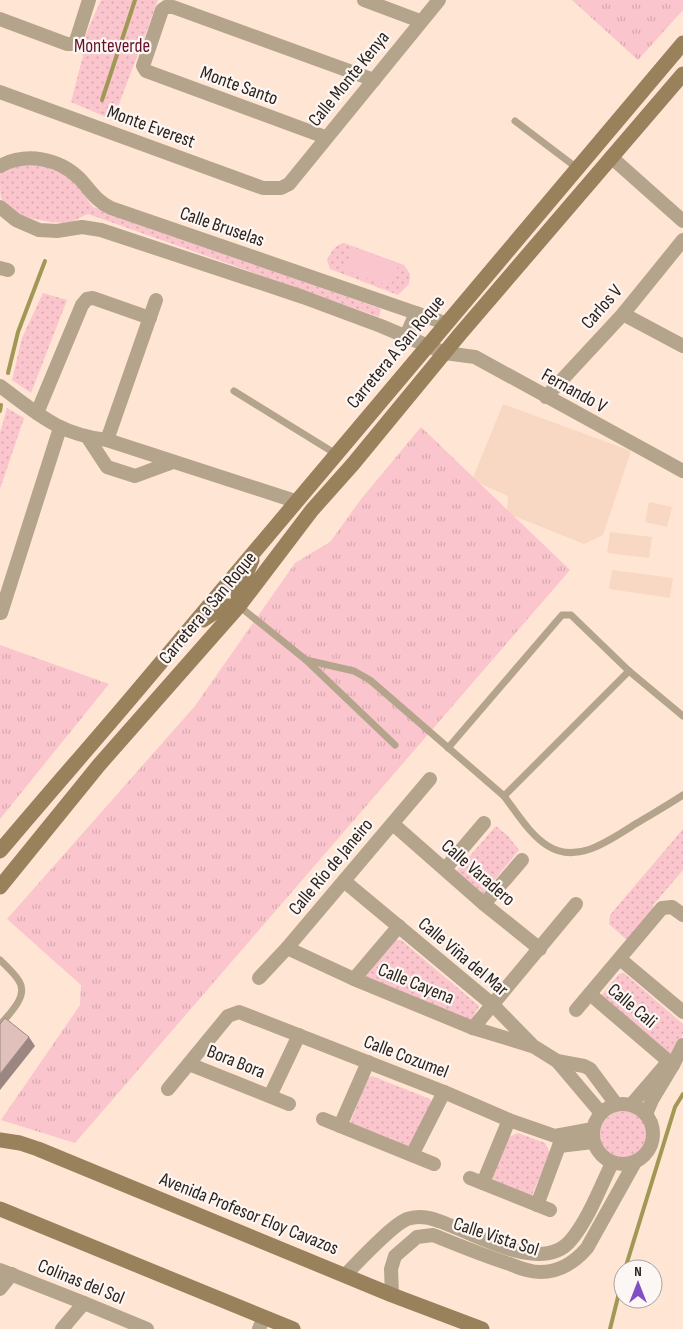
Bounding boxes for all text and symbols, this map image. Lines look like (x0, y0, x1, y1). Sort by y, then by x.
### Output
street label: Calle Monte Kenya (304, 27, 394, 131)
park label: Monteverde (74, 35, 150, 58)
street label: Monte Santo (197, 61, 281, 111)
street label: Monte Everest (104, 100, 198, 154)
street label: Calle Bruselas (177, 202, 267, 252)
street label: Carlos V (576, 280, 628, 334)
street label: Carretera A San Roque (342, 291, 450, 413)
street label: Fernando V (537, 364, 611, 418)
street label: Carretera a San Roque (154, 547, 262, 669)
street label: Calle Río de Janeiro (284, 814, 378, 920)
street label: Calle Varadero (436, 835, 520, 911)
street label: Calle Viña del Mar (413, 913, 513, 1002)
street label: Calle Cayena (374, 958, 458, 1010)
street label: Calle Cali (603, 979, 661, 1033)
street label: Calle Cozumel (360, 1030, 452, 1084)
street label: Bora Bora (204, 1040, 268, 1084)
street label: Avenida Profesor Eloy Cavazos (155, 1167, 342, 1260)
street label: Calle Vista Sol (450, 1212, 542, 1262)
street label: Colinas del Sol (34, 1254, 128, 1310)
north arrow (613, 1259, 663, 1309)
text: N (634, 1263, 642, 1280)

